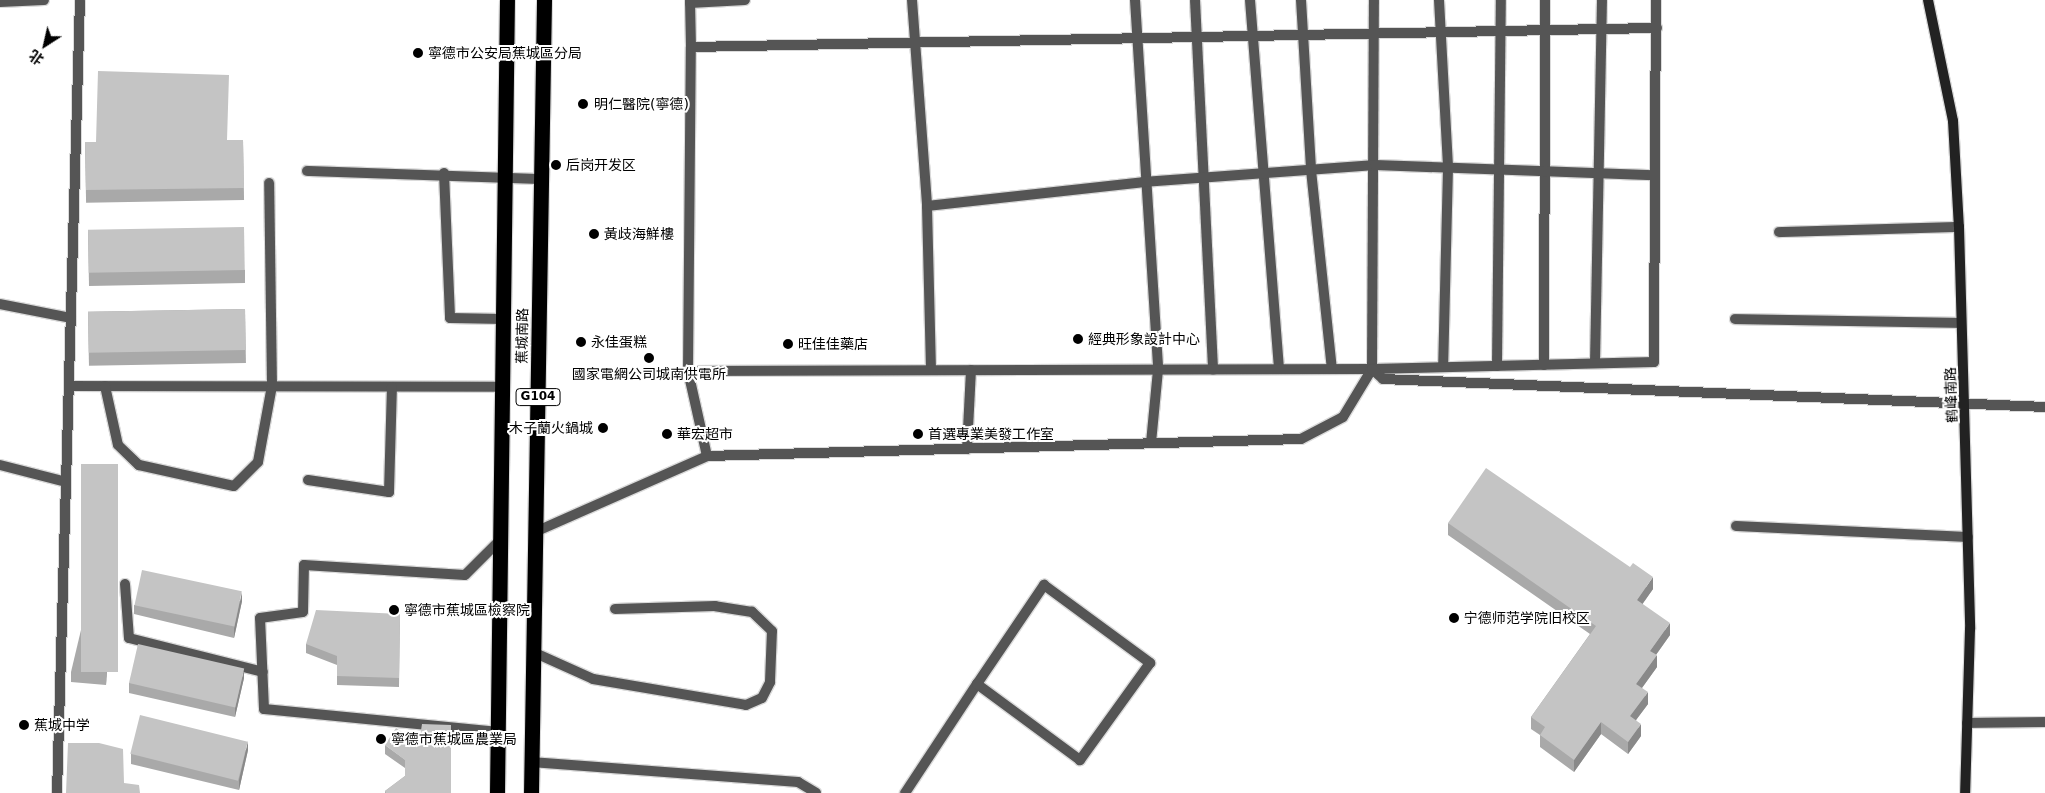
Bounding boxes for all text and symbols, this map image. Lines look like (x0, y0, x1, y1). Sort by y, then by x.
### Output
north arrow (20, 20, 70, 70)
place label: 寧德市公安局蕉城區分局 (428, 45, 582, 61)
text: 北 (26, 47, 47, 68)
marker: 寧德市公安局蕉城區分局 (412, 47, 424, 59)
place label: 明仁醫院(寧德) (594, 96, 689, 112)
marker: 明仁醫院(寧德) (576, 97, 590, 111)
place label: 后岗开发区 (566, 157, 636, 173)
marker: 后岗开发区 (550, 159, 562, 171)
place label: 黃歧海鮮樓 (604, 226, 674, 242)
marker: 黃歧海鮮樓 (588, 228, 600, 240)
street label: 蕉城南路 (513, 308, 531, 364)
place label: 經典形象設計中心 (1088, 331, 1200, 347)
marker: 經典形象設計中心 (1072, 333, 1084, 345)
place label: 永佳蛋糕 (591, 334, 647, 350)
marker: 永佳蛋糕 (575, 336, 587, 348)
place label: 旺佳佳藥店 (798, 336, 868, 352)
marker: 旺佳佳藥店 (782, 338, 794, 350)
marker: 國家電網公司城南供電所 (643, 352, 655, 364)
place label: 國家電網公司城南供電所 (572, 366, 726, 382)
street label: 鹤峰南路 (1942, 367, 1960, 423)
road number: G104 (516, 388, 560, 407)
place label: 木子蘭火鍋城 (509, 420, 593, 436)
marker: 木子蘭火鍋城 (597, 422, 609, 434)
place label: 華宏超市 (677, 426, 733, 442)
place label: 首選專業美發工作室 (928, 426, 1054, 442)
marker: 華宏超市 (661, 428, 673, 440)
marker: 首選專業美發工作室 (912, 428, 924, 440)
place label: 寧德市蕉城區檢察院 (404, 602, 530, 618)
marker: 寧德市蕉城區檢察院 (388, 604, 400, 616)
place label: 宁德师范学院旧校区 (1464, 610, 1590, 626)
marker: 宁德师范学院旧校区 (1448, 612, 1460, 624)
place label: 蕉城中学 (34, 717, 90, 733)
marker: 蕉城中学 (18, 719, 30, 731)
place label: 寧德市蕉城區農業局 (391, 731, 517, 747)
marker: 寧德市蕉城區農業局 (375, 733, 387, 745)

